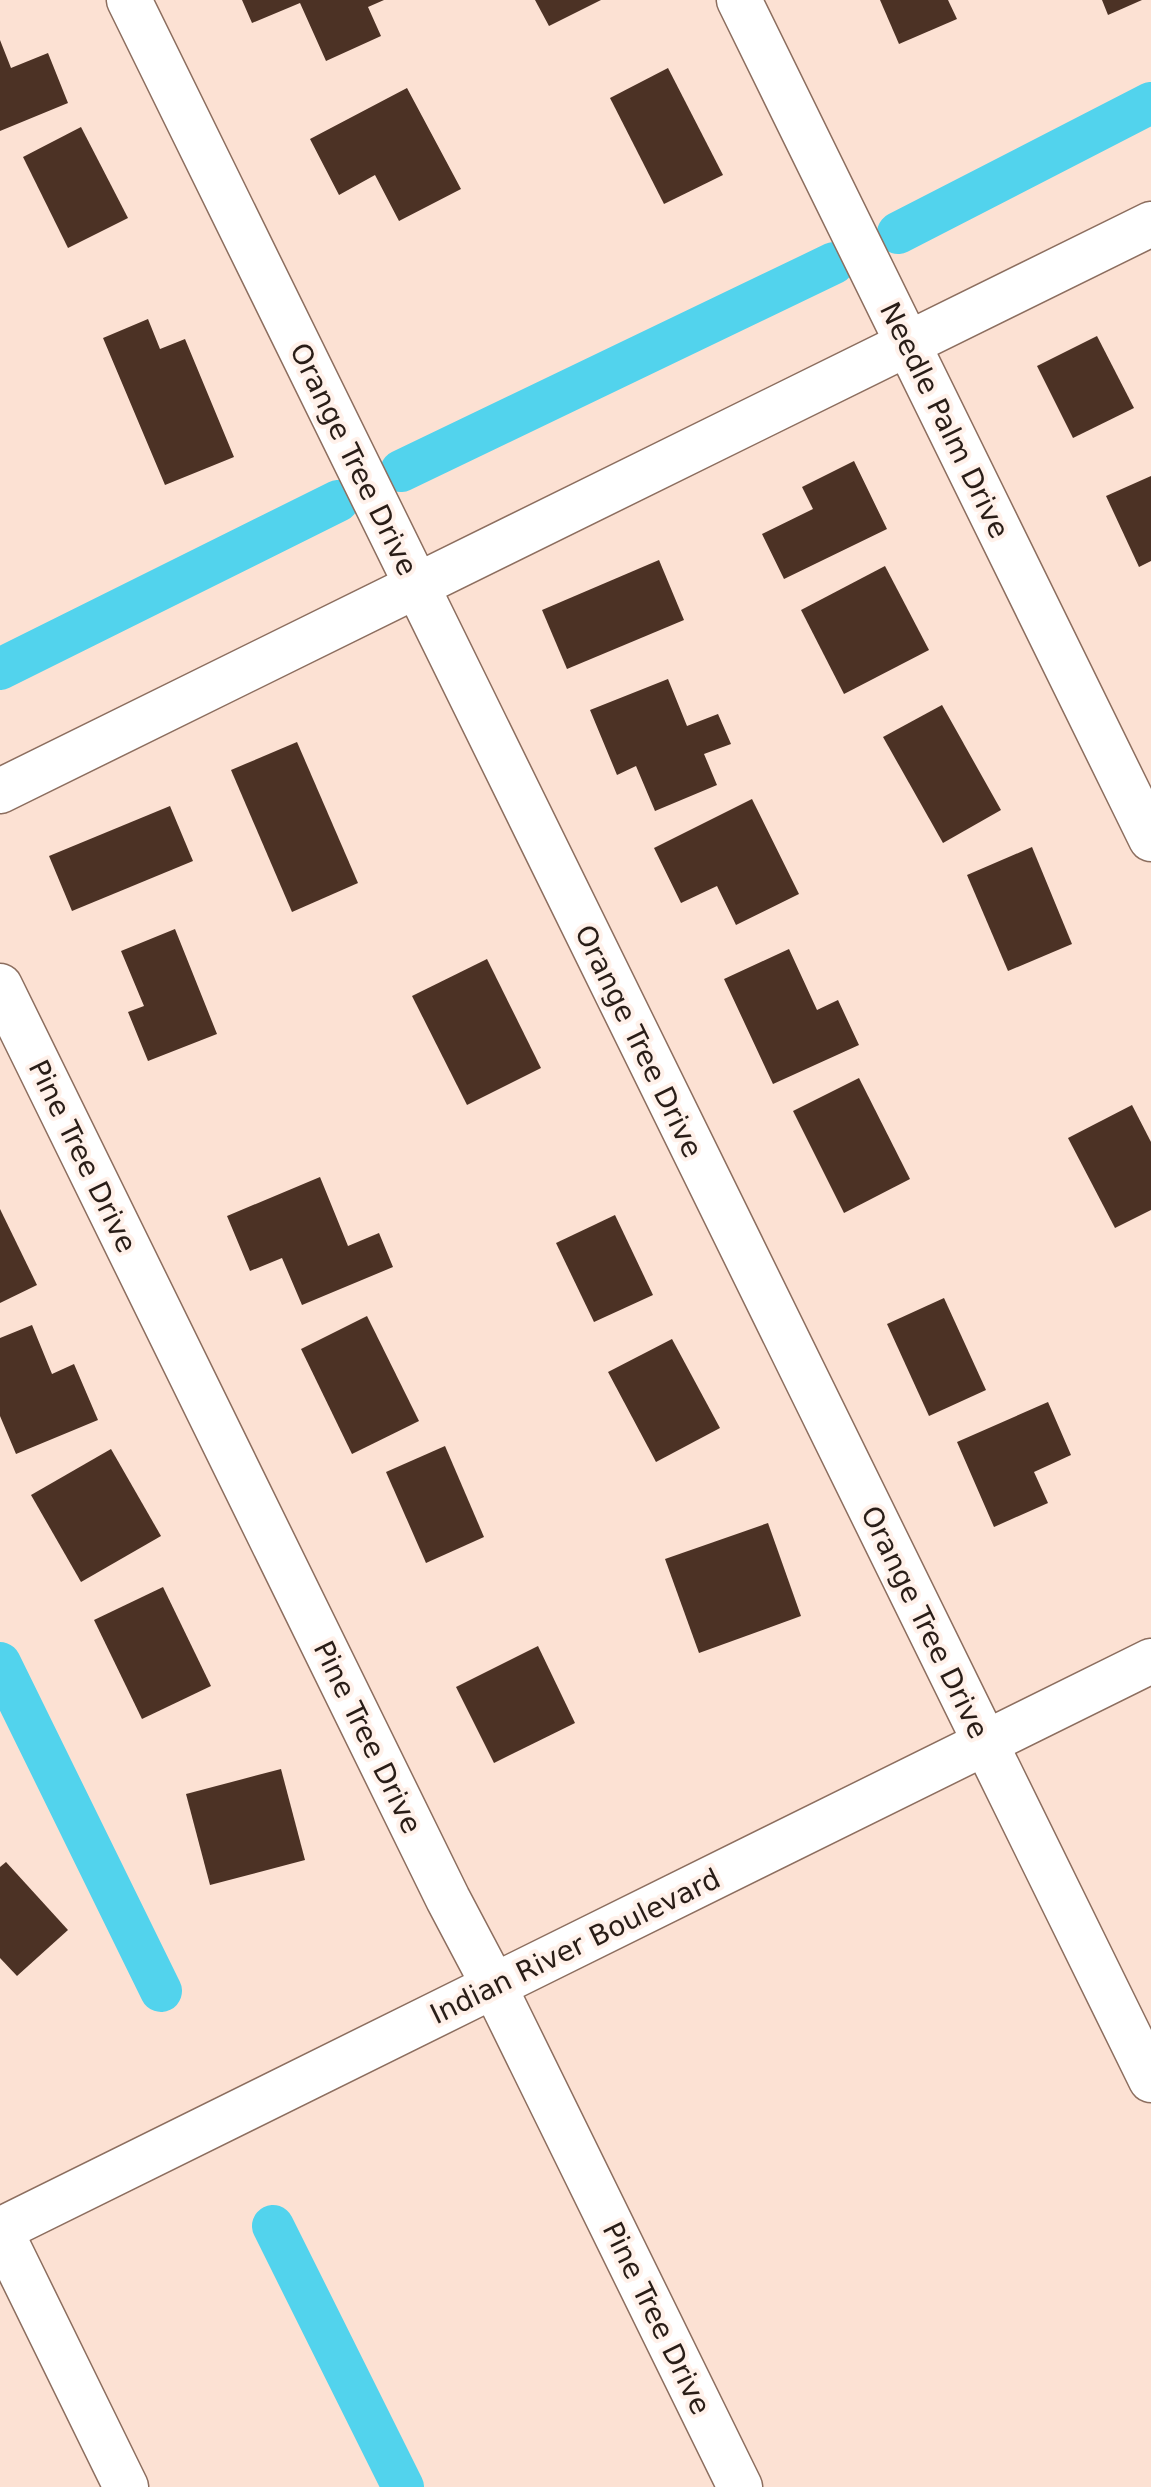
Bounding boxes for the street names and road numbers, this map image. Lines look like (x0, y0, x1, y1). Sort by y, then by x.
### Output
street label: Needle Palm Drive (873, 297, 1016, 544)
street label: Orange Tree Drive (283, 338, 424, 581)
street label: Orange Tree Drive (568, 920, 709, 1163)
street label: Pine Tree Drive (22, 1055, 143, 1258)
street label: Orange Tree Drive (854, 1501, 995, 1744)
street label: Pine Tree Drive (307, 1636, 428, 1839)
street label: Indian River Boulevard (425, 1862, 726, 2031)
street label: Pine Tree Drive (596, 2217, 717, 2420)

